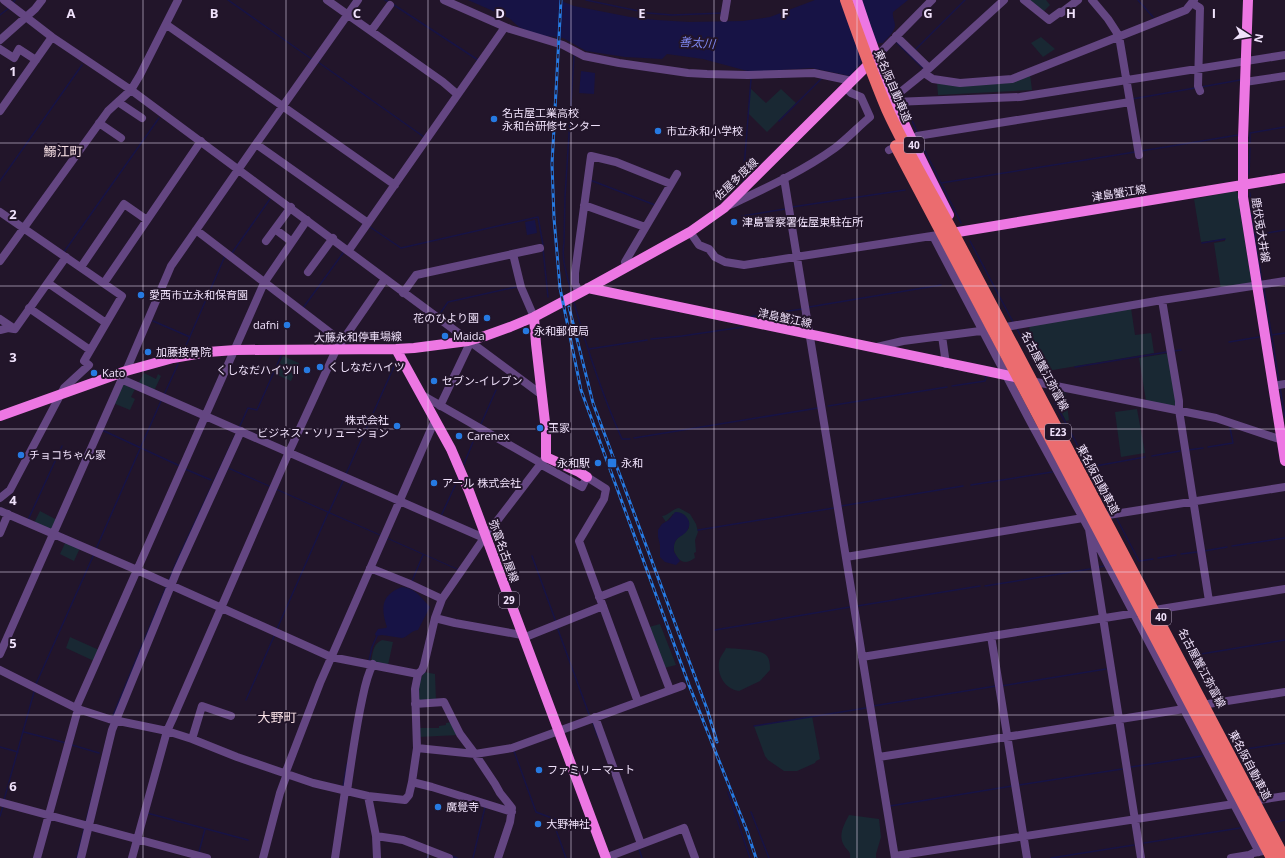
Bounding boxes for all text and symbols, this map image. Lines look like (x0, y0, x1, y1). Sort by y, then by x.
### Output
text: A (67, 4, 76, 22)
text: B (210, 4, 219, 22)
text: C (353, 4, 361, 22)
text: D (495, 4, 505, 22)
text: E (638, 4, 646, 22)
text: F (781, 4, 789, 22)
text: G (923, 4, 933, 22)
text: H (1066, 4, 1076, 22)
text: I (1212, 4, 1216, 22)
north arrow (1229, 16, 1269, 56)
text: N (1251, 32, 1268, 44)
water label: 善太川 (678, 33, 718, 52)
street label: 東名阪自動車道 (872, 47, 915, 124)
text: 1 (9, 62, 17, 80)
place label: 名古屋工業高校 永和台研修センター (502, 105, 601, 133)
marker: 名古屋工業高校 永和台研修センター (489, 114, 499, 124)
place label: 市立永和小学校 (666, 123, 743, 138)
marker: 市立永和小学校 (653, 126, 663, 136)
road number: 40 (904, 137, 924, 153)
district label: 鰯江町 (43, 142, 83, 160)
street label: 佐屋多度線 (711, 154, 761, 203)
street label: 津島蟹江線 (1091, 181, 1147, 204)
street label: 鹿伏兎大井線 (1249, 196, 1274, 264)
text: 2 (9, 205, 17, 223)
place label: 津島警察署佐屋東駐在所 (742, 214, 864, 229)
marker: 津島警察署佐屋東駐在所 (729, 217, 739, 227)
place label: 愛西市立永和保育園 (149, 287, 248, 302)
marker: 愛西市立永和保育園 (136, 290, 146, 300)
street label: 津島蟹江線 (757, 304, 814, 331)
place label: 花のひより園 (413, 310, 479, 325)
marker: 花のひより園 (482, 313, 492, 323)
place label: dafni (253, 317, 279, 332)
marker: dafni (282, 320, 292, 330)
place label: 永和郵便局 (534, 323, 589, 338)
marker: 永和郵便局 (521, 326, 531, 336)
street label: 大藤永和停車場線 (314, 328, 402, 345)
place label: Maida (453, 328, 485, 343)
street label: 名古屋蟹江弥富線 (1018, 328, 1073, 413)
marker: Maida (440, 331, 450, 341)
place label: 加藤接骨院 (156, 344, 211, 359)
marker: 加藤接骨院 (143, 347, 153, 357)
text: 3 (9, 348, 17, 366)
place label: くしなだハイツ (328, 359, 405, 374)
place label: くしなだハイツII (216, 362, 299, 377)
marker: くしなだハイツ (315, 362, 325, 372)
place label: Kato (102, 365, 126, 380)
marker: くしなだハイツII (302, 365, 312, 375)
marker: Kato (89, 368, 99, 378)
place label: セブン-イレブン (442, 373, 523, 388)
marker: セブン-イレブン (429, 376, 439, 386)
place label: 株式会社 ビジネス・ソリューション (257, 412, 389, 440)
place label: 玉家 (548, 420, 570, 435)
marker: 株式会社 ビジネス・ソリューション (392, 421, 402, 431)
marker: 玉家 (535, 423, 545, 433)
road number: E23 (1045, 424, 1071, 440)
place label: Carenex (467, 428, 510, 443)
marker: Carenex (454, 431, 464, 441)
street label: 東名阪自動車道 (1074, 441, 1123, 516)
place label: チョコちゃん家 (29, 447, 106, 462)
marker: チョコちゃん家 (16, 450, 26, 460)
place label: 永和駅 (557, 455, 590, 470)
place label: 永和 (621, 455, 643, 470)
marker: 永和 (606, 457, 618, 469)
marker: 永和駅 (593, 458, 603, 468)
place label: アール 株式会社 (442, 475, 521, 490)
marker: アール 株式会社 (429, 478, 439, 488)
text: 4 (9, 491, 17, 509)
street label: 弥富名古屋線 (486, 517, 523, 584)
road number: 29 (499, 592, 519, 608)
road number: 40 (1151, 609, 1171, 625)
street label: 名古屋蟹江弥富線 (1175, 625, 1230, 710)
text: 5 (9, 634, 17, 652)
district label: 大野町 (257, 708, 297, 726)
street label: 東名阪自動車道 (1226, 727, 1275, 802)
place label: ファミリーマート (547, 762, 635, 777)
marker: ファミリーマート (534, 765, 544, 775)
text: 6 (9, 777, 17, 795)
place label: 廣覺寺 (446, 799, 479, 814)
marker: 廣覺寺 (433, 802, 443, 812)
place label: 大野神社 (546, 816, 590, 831)
marker: 大野神社 (533, 819, 543, 829)

